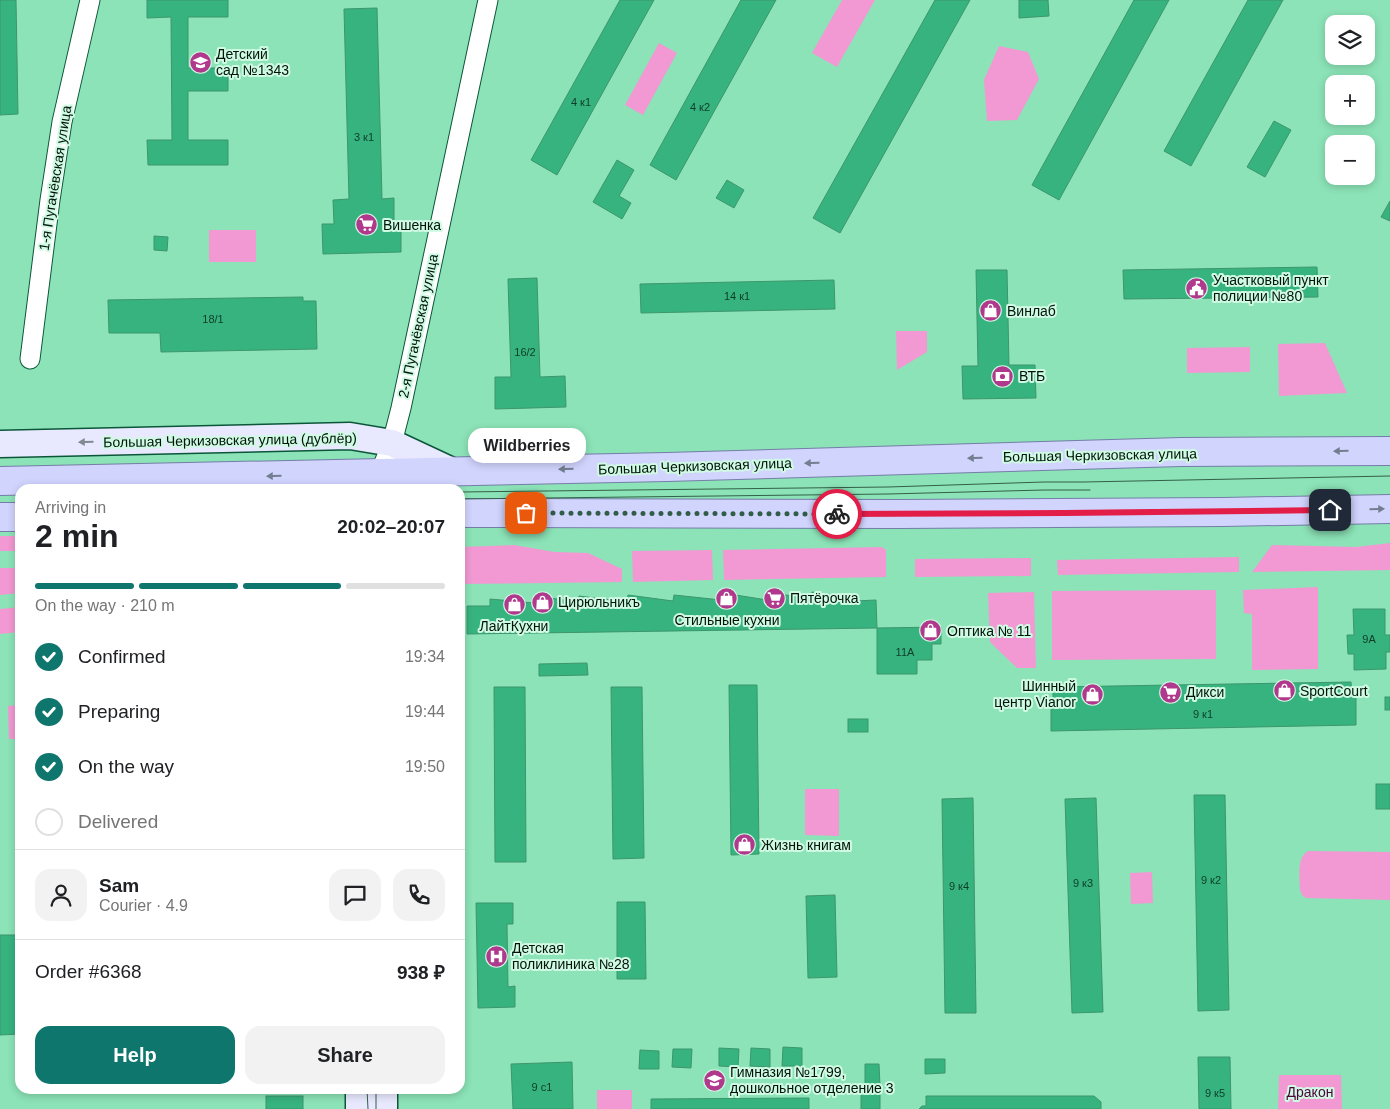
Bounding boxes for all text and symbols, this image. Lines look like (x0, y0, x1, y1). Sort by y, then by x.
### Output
map controls (1325, 15, 1375, 185)
button: layers (1325, 15, 1375, 65)
place label: Детский сад №1343 (216, 46, 289, 78)
school or university icon: Детский сад №1343 (188, 50, 212, 74)
button: + (1325, 75, 1375, 125)
house number: 4 к1 (571, 96, 591, 108)
house number: 4 к2 (690, 101, 710, 113)
street label: 1-я Пугачёвская улица (36, 104, 74, 252)
house number: 3 к1 (354, 131, 374, 143)
button: − (1325, 135, 1375, 185)
supermarket icon: Вишенка (355, 213, 379, 237)
place label: Вишенка (383, 217, 441, 233)
street label: 2-я Пугачёвская улица (395, 252, 441, 399)
place label: Участковый пункт полиции №80 (1213, 272, 1329, 304)
public building icon: Участковый пункт полиции №80 (1185, 276, 1209, 300)
house number: 14 к1 (724, 290, 750, 302)
shop icon: Винлаб (979, 299, 1003, 323)
place label: Винлаб (1007, 303, 1056, 319)
house number: 18/1 (202, 313, 224, 325)
house number: 16/2 (514, 346, 536, 358)
bank icon: ВТБ (991, 364, 1015, 388)
place label: ВТБ (1019, 368, 1045, 384)
callout: Wildberries (467, 428, 585, 463)
street label: Большая Черкизовская улица (дублёр) (103, 430, 357, 450)
text: Wildberries (484, 437, 571, 454)
one-way arrow (78, 438, 94, 446)
street label: Большая Черкизовская улица (1003, 445, 1197, 465)
one-way arrow (1333, 448, 1349, 456)
one-way arrow (967, 454, 983, 462)
street label: Большая Черкизовская улица (598, 455, 792, 477)
one-way arrow (804, 459, 820, 467)
one-way arrow (557, 466, 573, 474)
one-way arrow (266, 472, 282, 480)
courier (812, 489, 862, 539)
pin (1309, 489, 1351, 531)
pin (505, 492, 547, 534)
icon: home (1316, 496, 1344, 524)
text: Arriving in (35, 499, 106, 516)
icon: bag (512, 499, 540, 527)
icon: bike (823, 500, 851, 528)
one-way arrow (1369, 505, 1385, 513)
text: 20:02–20:07 (337, 516, 445, 537)
text: 2 min (35, 518, 119, 554)
shop icon: Стильные кухни (715, 586, 739, 610)
supermarket icon: Пятёрочка (762, 586, 786, 610)
shop icon: Цирюльникъ (530, 590, 554, 614)
place label: Пятёрочка (790, 590, 859, 606)
shop icon: ЛайтКухни (502, 592, 526, 616)
place label: Цирюльникъ (558, 594, 640, 610)
text: On the way · 210 m (35, 597, 175, 614)
place label: Стильные кухни (674, 612, 780, 628)
place label: ЛайтКухни (480, 618, 548, 634)
shop icon: Оптика № 11 (919, 619, 943, 643)
place label: Оптика № 11 (947, 623, 1031, 639)
house number: 9А (1362, 633, 1376, 645)
icon: check (35, 643, 63, 671)
text: Confirmed (78, 646, 166, 667)
house number: 11А (896, 646, 915, 658)
text: 19:34 (405, 648, 445, 665)
place label: Шинный центр Vianor (994, 678, 1076, 710)
shop icon: SportCourt (1272, 679, 1296, 703)
supermarket icon: Дикси (1158, 680, 1182, 704)
shop icon: Шинный центр Vianor (1080, 682, 1104, 706)
place label: SportCourt (1300, 683, 1368, 699)
place label: Дикси (1186, 684, 1224, 700)
icon: check (35, 698, 63, 726)
text: Preparing (78, 701, 160, 722)
text: 19:44 (405, 703, 445, 720)
house number: 9 к1 (1193, 708, 1213, 720)
icon: check (35, 753, 63, 781)
text: On the way (78, 756, 174, 777)
text: 19:50 (405, 758, 445, 775)
text: Delivered (78, 811, 158, 832)
shop icon: Жизнь книгам (733, 833, 757, 857)
place label: Жизнь книгам (761, 837, 851, 853)
button: person (35, 869, 87, 921)
button: chat (329, 869, 381, 921)
button: phone (393, 869, 445, 921)
house number: 9 к2 (1201, 874, 1221, 886)
text: Sam (99, 875, 139, 896)
house number: 9 к3 (1073, 877, 1093, 889)
house number: 9 к4 (949, 880, 969, 892)
text: Courier · 4.9 (99, 897, 188, 914)
place label: Детская поликлиника №28 (512, 940, 630, 972)
hospital icon: Детская поликлиника №28 (484, 944, 508, 968)
text: Order #6368 (35, 961, 142, 982)
text: 938 ₽ (397, 962, 445, 983)
button: Help (35, 1026, 235, 1084)
button: Share (245, 1026, 445, 1084)
place label: Гимназия №1799, дошкольное отделение 3 (730, 1064, 894, 1096)
school or university icon: Гимназия №1799, дошкольное отделение 3 (702, 1068, 726, 1092)
house number: 9 с1 (532, 1081, 552, 1093)
park label: Дракон (1287, 1084, 1333, 1100)
house number: 9 к5 (1205, 1087, 1225, 1099)

